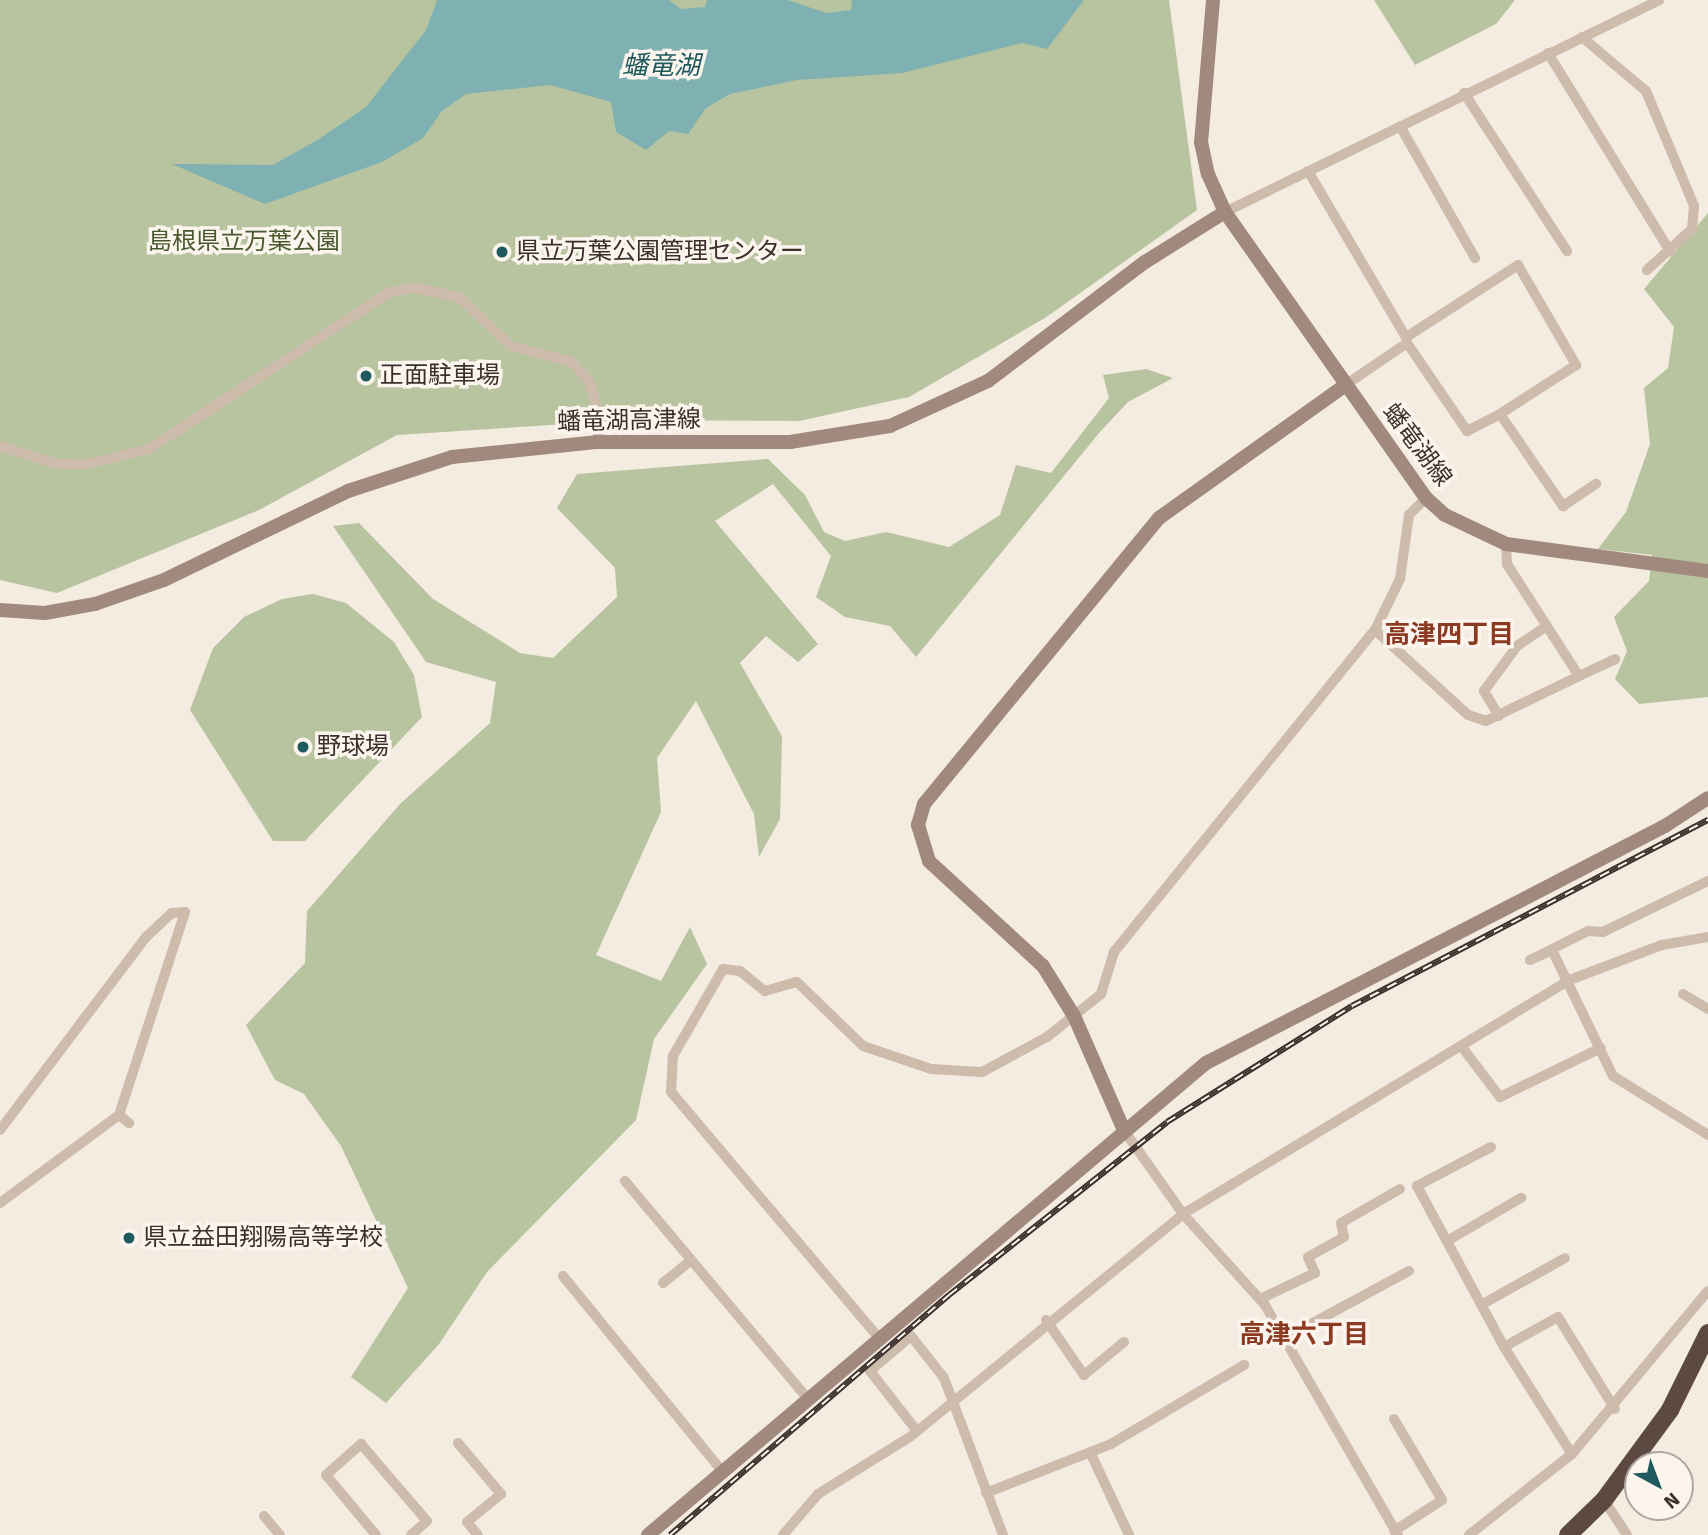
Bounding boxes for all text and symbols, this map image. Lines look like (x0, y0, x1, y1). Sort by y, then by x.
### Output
water label: 蟠竜湖 (622, 51, 700, 83)
park label: 島根県立万葉公園 (148, 228, 340, 256)
place label: 県立万葉公園管理センター (516, 238, 804, 266)
marker: 県立万葉公園管理センター (494, 244, 510, 260)
place label: 正面駐車場 (380, 362, 500, 390)
marker: 正面駐車場 (358, 368, 374, 384)
street label: 蟠竜湖線 (1377, 398, 1457, 492)
street label: 蟠竜湖高津線 (557, 405, 701, 437)
district label: 高津四丁目 (1384, 620, 1514, 652)
place label: 野球場 (317, 733, 389, 761)
marker: 野球場 (295, 739, 311, 755)
place label: 県立益田翔陽高等学校 (143, 1224, 383, 1252)
marker: 県立益田翔陽高等学校 (121, 1230, 137, 1246)
district label: 高津六丁目 (1239, 1320, 1369, 1352)
north arrow (1624, 1451, 1694, 1521)
text: N (1659, 1487, 1684, 1514)

